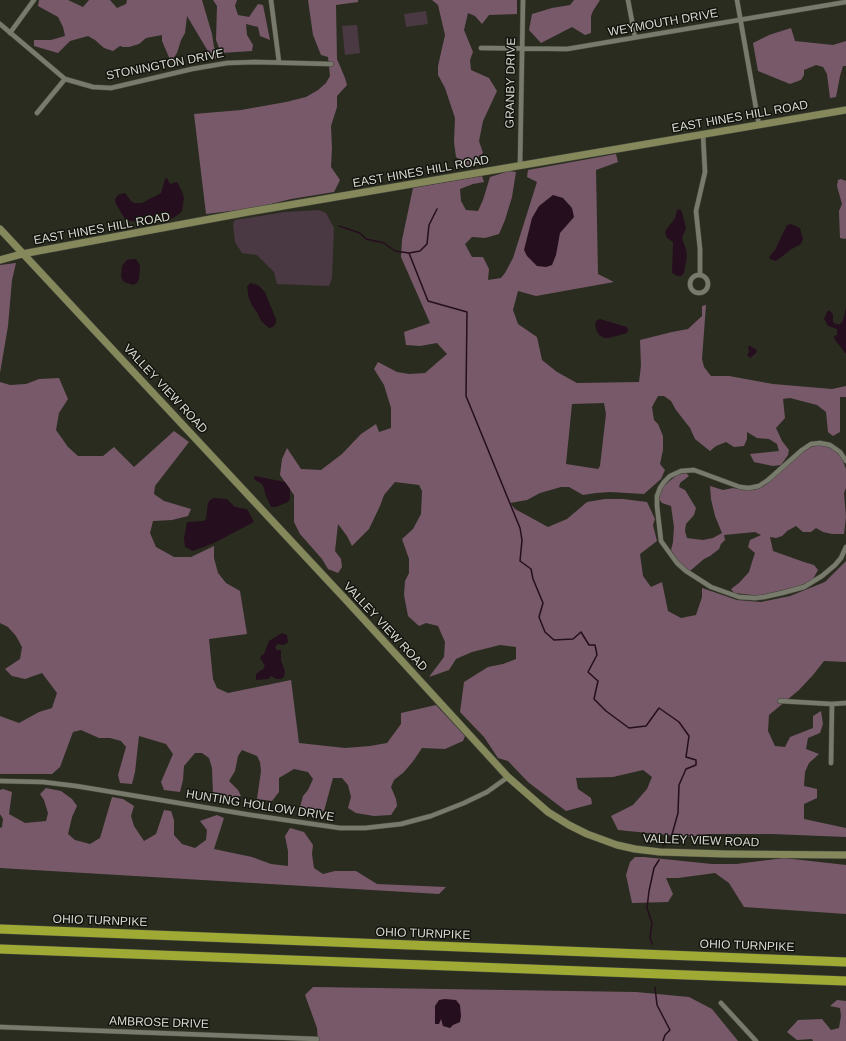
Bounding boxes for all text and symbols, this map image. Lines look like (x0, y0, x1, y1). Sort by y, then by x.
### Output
street label: WEYMOUTH DRIVE (607, 6, 719, 40)
street label: GRANBY DRIVE (503, 38, 519, 128)
street label: STONINGTON DRIVE (105, 47, 225, 83)
street label: EAST HINES HILL ROAD (671, 98, 809, 136)
street label: EAST HINES HILL ROAD (352, 153, 490, 191)
street label: EAST HINES HILL ROAD (33, 210, 171, 248)
street label: VALLEY VIEW ROAD (120, 341, 210, 437)
street label: VALLEY VIEW ROAD (340, 579, 430, 675)
street label: HUNTING HOLLOW DRIVE (185, 787, 335, 825)
street label: VALLEY VIEW ROAD (643, 832, 759, 850)
street label: OHIO TURNPIKE (52, 912, 148, 930)
street label: OHIO TURNPIKE (375, 925, 471, 943)
street label: OHIO TURNPIKE (699, 937, 795, 955)
street label: AMBROSE DRIVE (109, 1014, 209, 1032)

